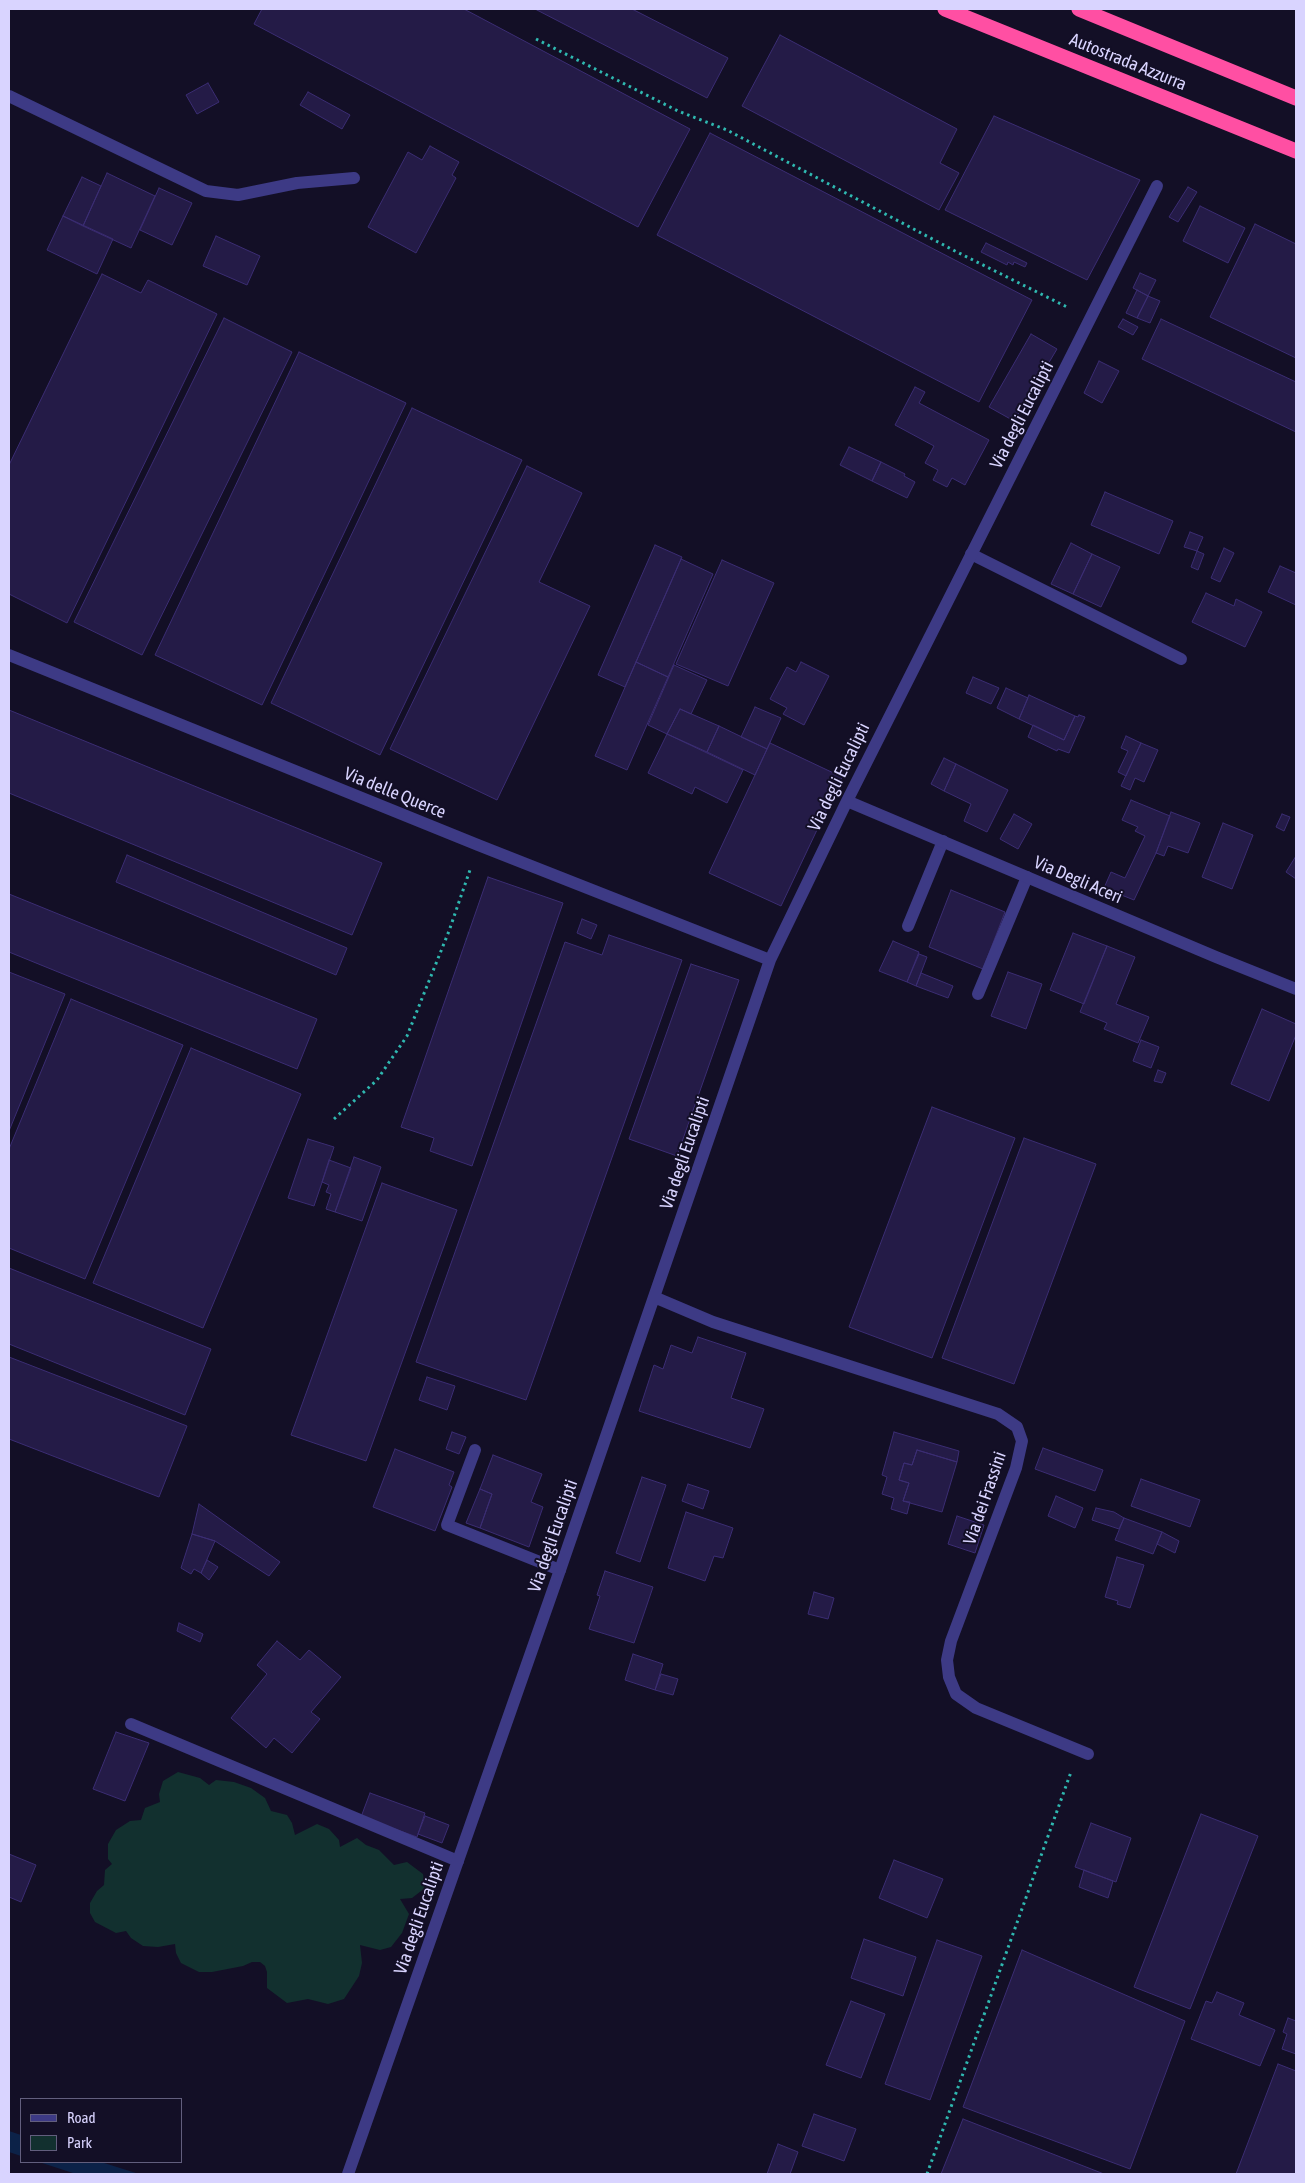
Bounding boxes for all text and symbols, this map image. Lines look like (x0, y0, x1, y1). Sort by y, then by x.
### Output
street label: Autostrada Azzurra (1066, 29, 1190, 95)
street label: Via degli Eucalipti (986, 358, 1058, 472)
street label: Via degli Eucalipti (803, 719, 875, 835)
street label: Via delle Querce (341, 763, 449, 823)
street label: Via Degli Aceri (1030, 852, 1126, 908)
street label: Via degli Eucalipti (656, 1094, 714, 1212)
street label: Via dei Frassini (959, 1449, 1011, 1547)
street label: Via degli Eucalipti (524, 1477, 582, 1595)
street label: Via degli Eucalipti (390, 1859, 448, 1977)
legend (20, 2098, 182, 2163)
text: Road (67, 2109, 96, 2126)
text: Park (67, 2134, 92, 2151)

